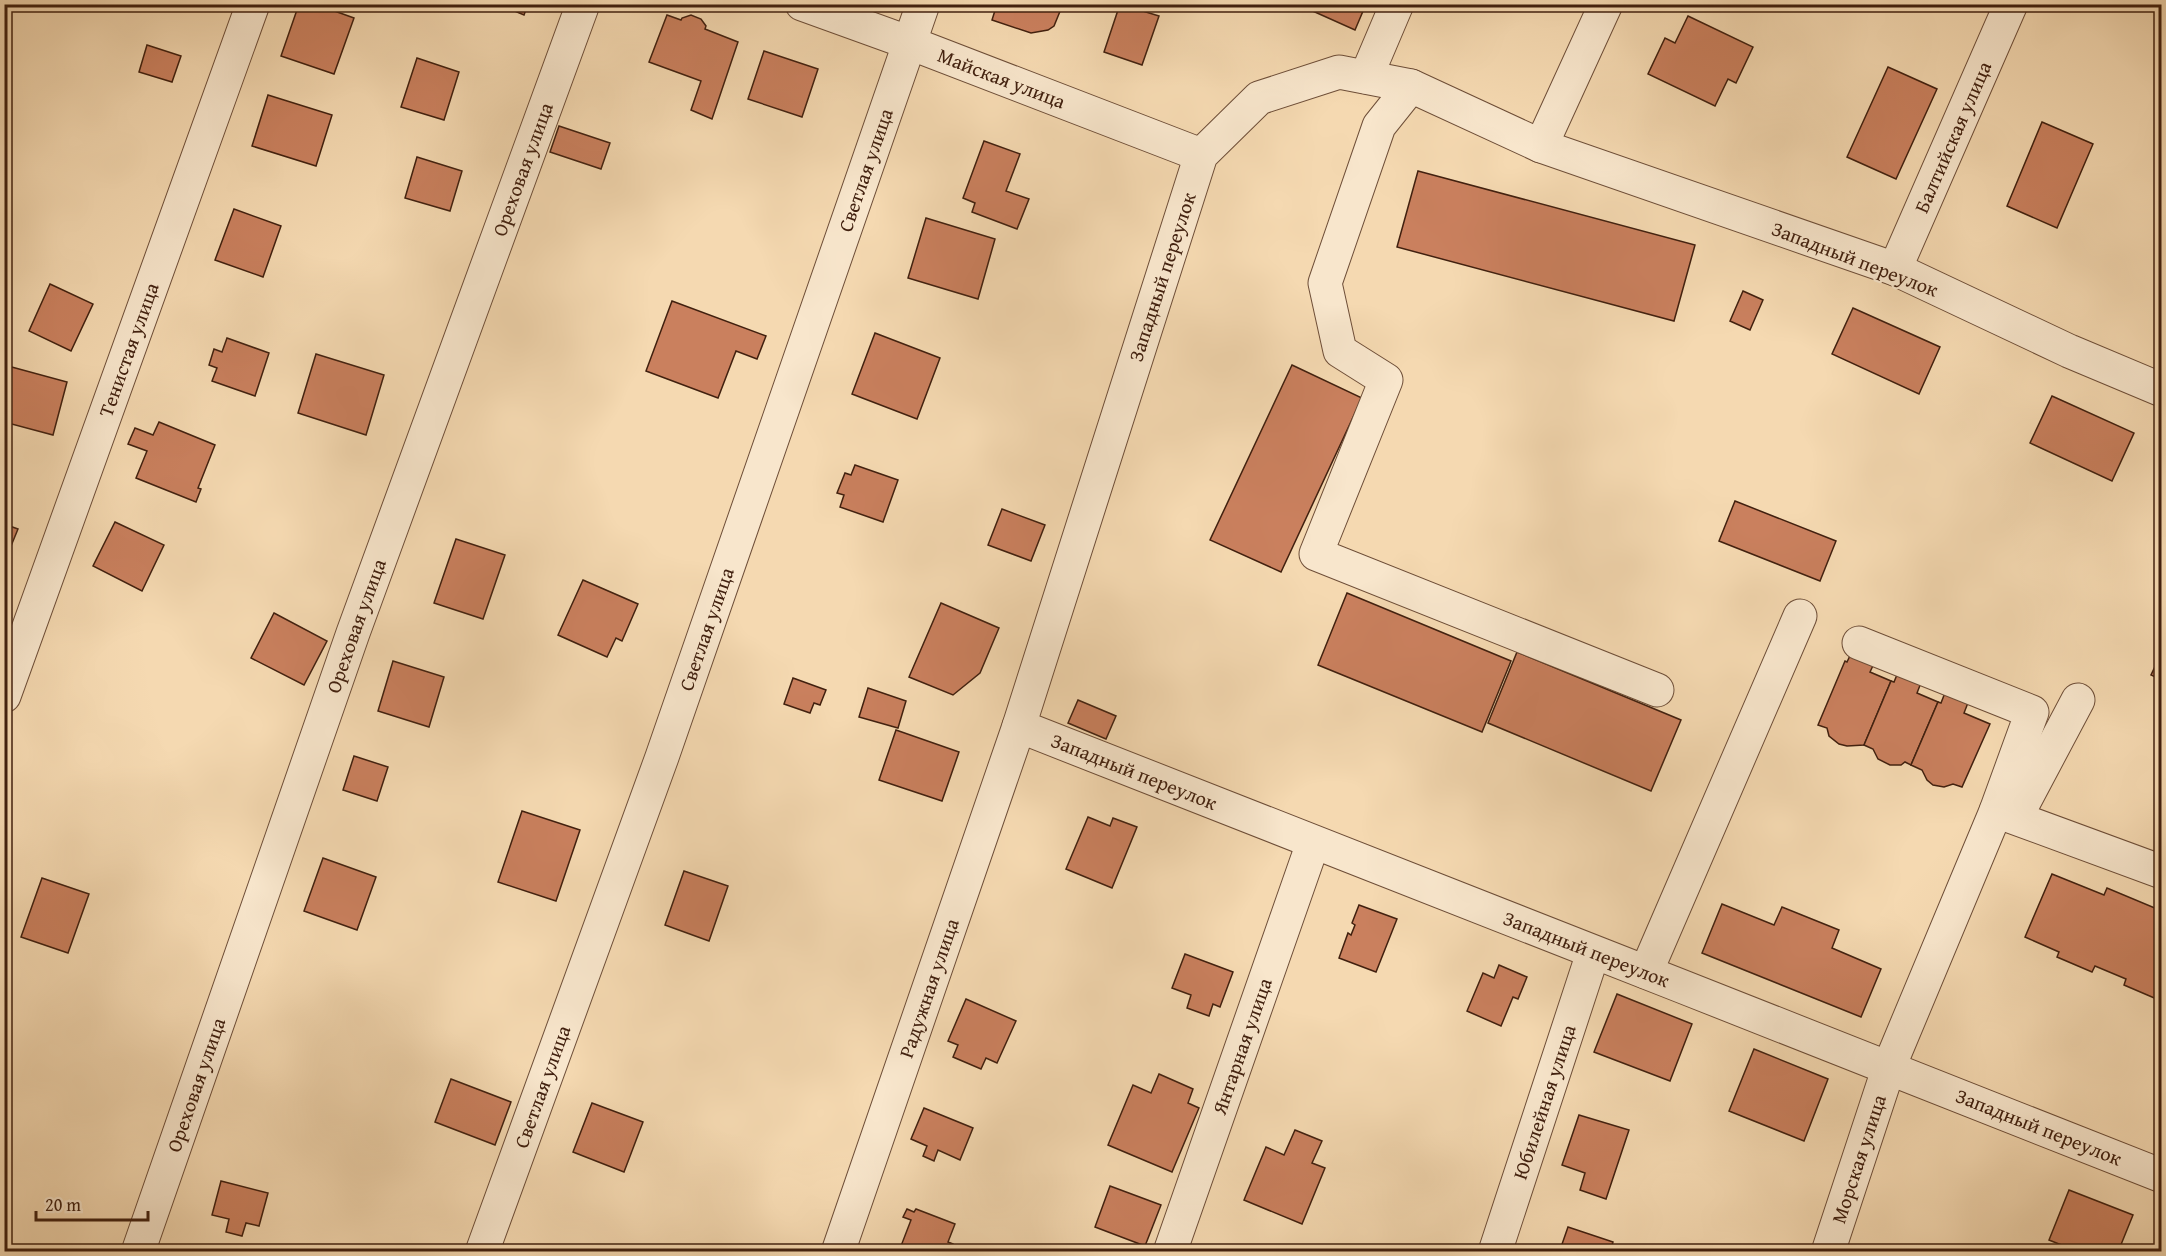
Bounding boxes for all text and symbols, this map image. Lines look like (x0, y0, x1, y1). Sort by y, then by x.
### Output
street label: Майская улица (934, 40, 1070, 116)
street label: Балтийская улица (1906, 56, 1998, 217)
street label: Ореховая улица (484, 98, 560, 240)
street label: Светлая улица (830, 104, 900, 235)
street label: Западный переулок (1121, 188, 1203, 365)
street label: Западный переулок (1768, 213, 1943, 304)
street label: Тенистая улица (91, 278, 166, 421)
street label: Ореховая улица (318, 554, 393, 697)
street label: Светлая улица (671, 563, 741, 695)
street label: Западный переулок (1047, 725, 1222, 817)
street label: Западный переулок (1499, 903, 1675, 994)
street label: Радужная улица (891, 914, 966, 1062)
street label: Янтарная улица (1204, 973, 1279, 1119)
street label: Ореховая улица (159, 1013, 233, 1156)
street label: Светлая улица (506, 1020, 577, 1152)
street label: Юбилейная улица (1505, 1020, 1583, 1183)
street label: Западный переулок (1952, 1081, 2127, 1173)
street label: Морская улица (1823, 1090, 1893, 1227)
scale bar (36, 1184, 148, 1222)
text: 20 m (45, 1191, 81, 1218)

